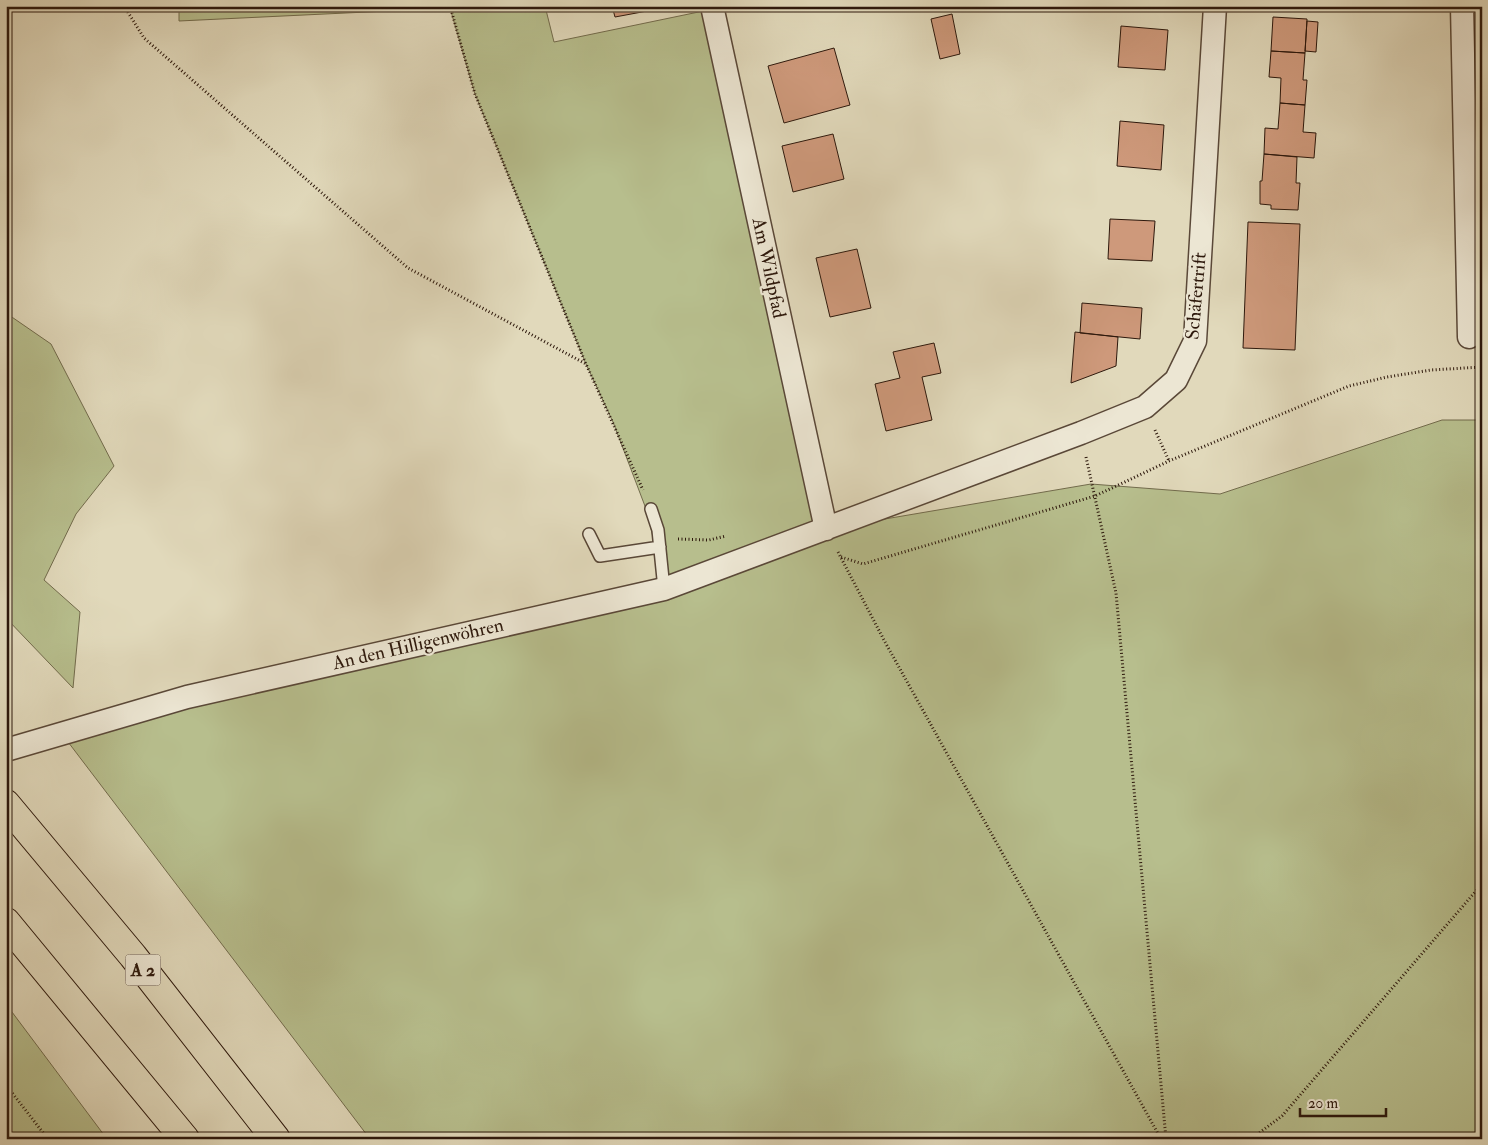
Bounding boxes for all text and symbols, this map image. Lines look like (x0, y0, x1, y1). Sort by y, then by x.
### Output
street label: Am Wildpfad (745, 215, 792, 321)
street label: Schäfertrift (1180, 251, 1212, 341)
street label: An den Hilligenwöhren (329, 613, 506, 676)
road number: A 2 (126, 954, 160, 986)
scale bar (1300, 1085, 1387, 1117)
text: 20 m (1308, 1094, 1338, 1113)

